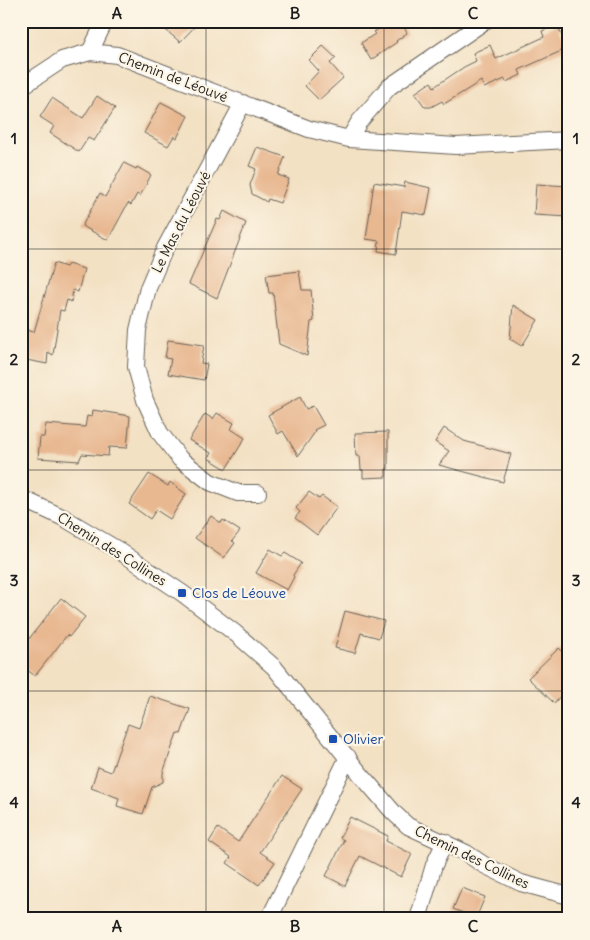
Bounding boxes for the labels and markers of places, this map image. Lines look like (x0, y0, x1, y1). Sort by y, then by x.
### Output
place label: Clos de Léouve (192, 584, 286, 602)
marker: Clos de Léouve (176, 587, 188, 599)
place label: Olivier (343, 730, 384, 748)
marker: Olivier (327, 733, 339, 745)

